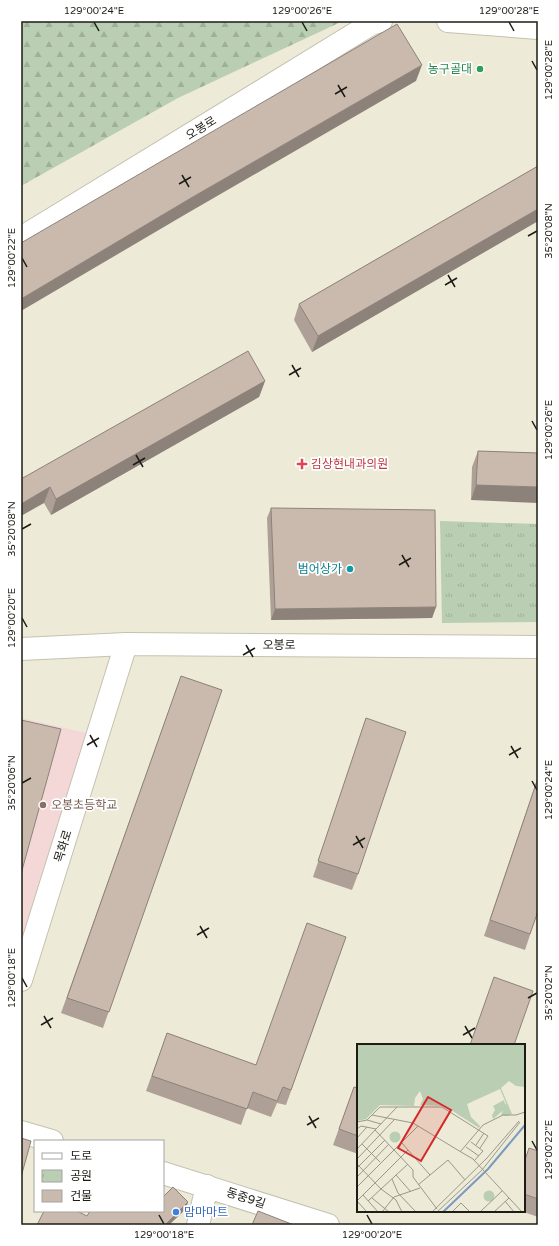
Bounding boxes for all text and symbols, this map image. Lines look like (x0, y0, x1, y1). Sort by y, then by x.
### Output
text: 129°00'24"E (64, 5, 124, 17)
text: 129°00'26"E (272, 5, 332, 17)
text: 129°00'28"E (479, 5, 539, 17)
text: 129°00'28"E (543, 40, 555, 100)
place label: 농구골대 (428, 62, 472, 76)
marker: 농구골대 (475, 64, 485, 74)
street label: 오봉로 (183, 113, 219, 143)
text: 35°20'08"N (543, 203, 555, 259)
text: 129°00'22"E (6, 228, 18, 288)
text: 129°00'26"E (543, 400, 555, 460)
place label: 김상현내과의원 (311, 457, 388, 471)
marker: 김상현내과의원 (296, 458, 308, 470)
text: 35°20'08"N (6, 501, 18, 557)
place label: 범어상가 (298, 562, 342, 576)
marker: 범어상가 (345, 564, 355, 574)
text: 129°00'20"E (6, 588, 18, 648)
street label: 오봉로 (262, 638, 296, 652)
text: 35°20'06"N (6, 755, 18, 811)
text: 129°00'24"E (543, 760, 555, 820)
place label: 오봉초등학교 (51, 798, 117, 812)
marker: 오봉초등학교 (38, 800, 48, 810)
street label: 목화로 (51, 828, 75, 864)
text: 129°00'18"E (6, 948, 18, 1008)
text: 35°20'02"N (543, 965, 555, 1021)
inset map (357, 1044, 525, 1212)
text: 129°00'22"E (543, 1120, 555, 1180)
legend (34, 1140, 164, 1212)
text: 도로 (70, 1149, 92, 1163)
text: 공원 (70, 1169, 92, 1183)
street label: 동중9길 (224, 1185, 268, 1211)
text: 건물 (70, 1189, 92, 1203)
place label: 맘마마트 (184, 1205, 228, 1219)
marker: 맘마마트 (171, 1207, 181, 1217)
text: 129°00'18"E (134, 1229, 194, 1241)
text: 129°00'20"E (342, 1229, 402, 1241)

